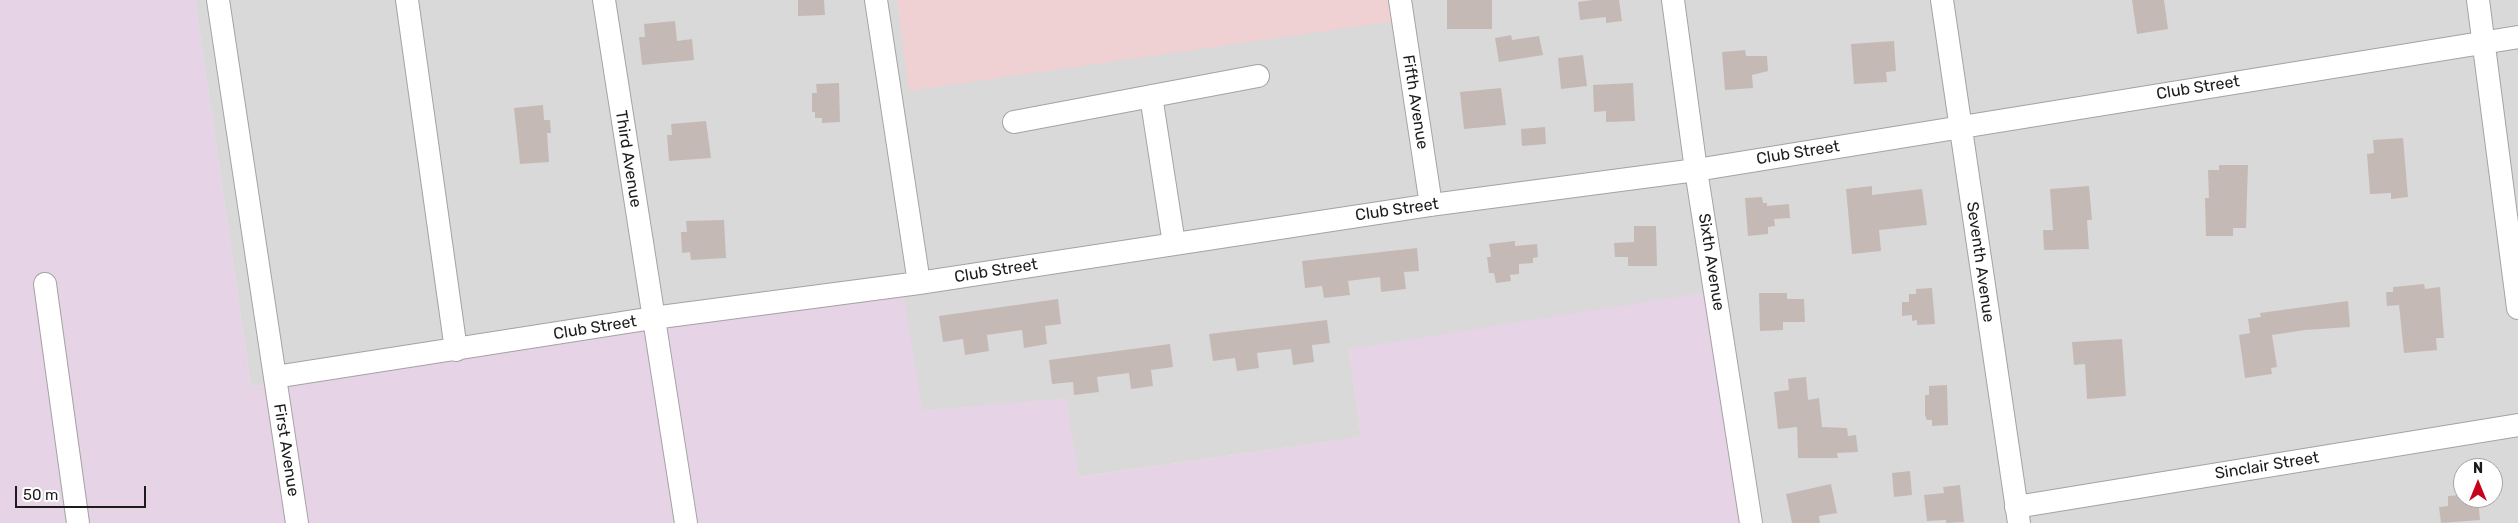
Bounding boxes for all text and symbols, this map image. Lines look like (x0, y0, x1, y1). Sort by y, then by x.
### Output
street label: Fifth Avenue (1398, 53, 1432, 151)
street label: Club Street (2155, 72, 2241, 104)
street label: Third Avenue (611, 109, 645, 209)
street label: Club Street (1755, 137, 1841, 169)
street label: Club Street (1354, 195, 1440, 225)
street label: Seventh Avenue (1962, 200, 1998, 324)
street label: Sixth Avenue (1694, 212, 1728, 312)
street label: Club Street (953, 255, 1039, 287)
street label: Club Street (552, 312, 638, 344)
street label: First Avenue (269, 402, 303, 498)
street label: Sinclair Street (2214, 448, 2320, 484)
north arrow (2453, 458, 2503, 508)
text: N (2473, 460, 2483, 477)
scale bar (18, 476, 149, 508)
text: 50 m (23, 486, 58, 504)

